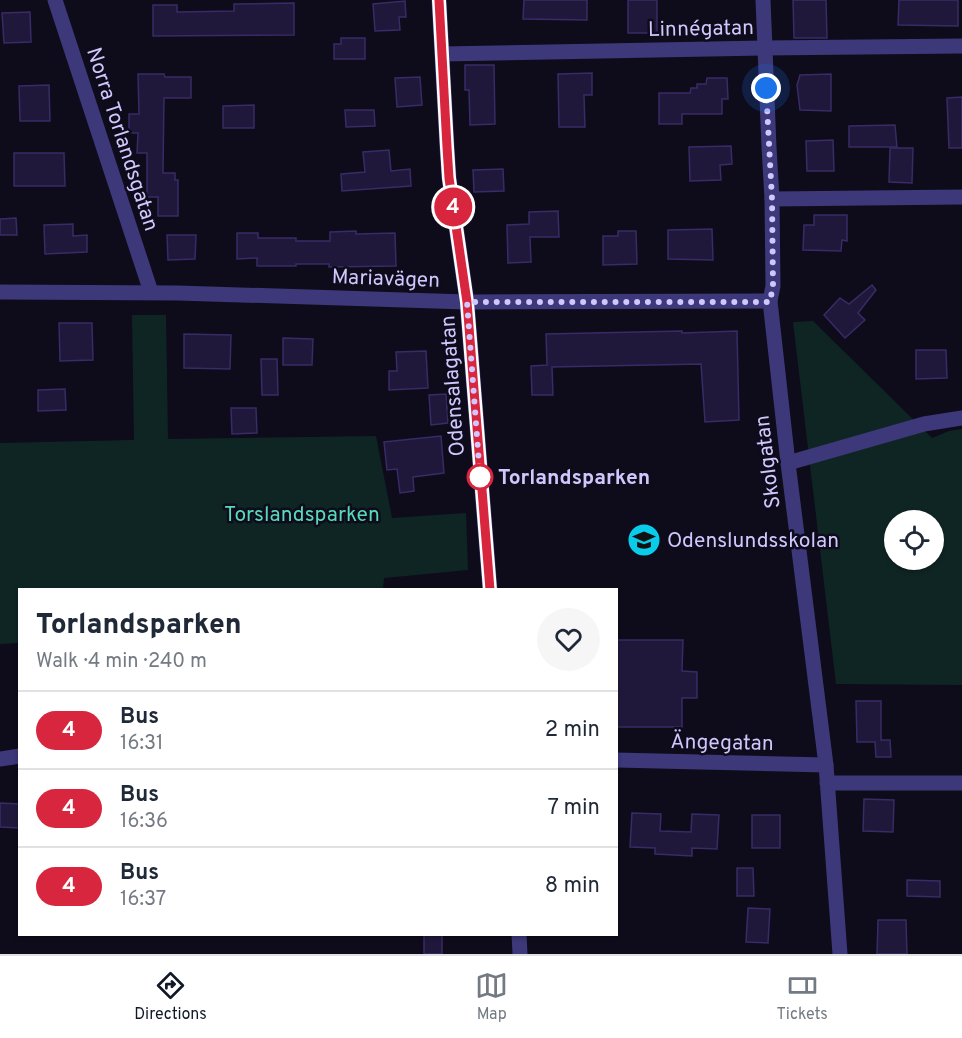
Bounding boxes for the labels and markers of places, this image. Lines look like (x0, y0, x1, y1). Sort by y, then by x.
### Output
marker: Torlandsparken (467, 464, 493, 490)
place label: Torlandsparken (498, 465, 650, 492)
school or university icon: Odenslundsskolan (626, 522, 662, 558)
place label: Odenslundsskolan (667, 528, 839, 555)

